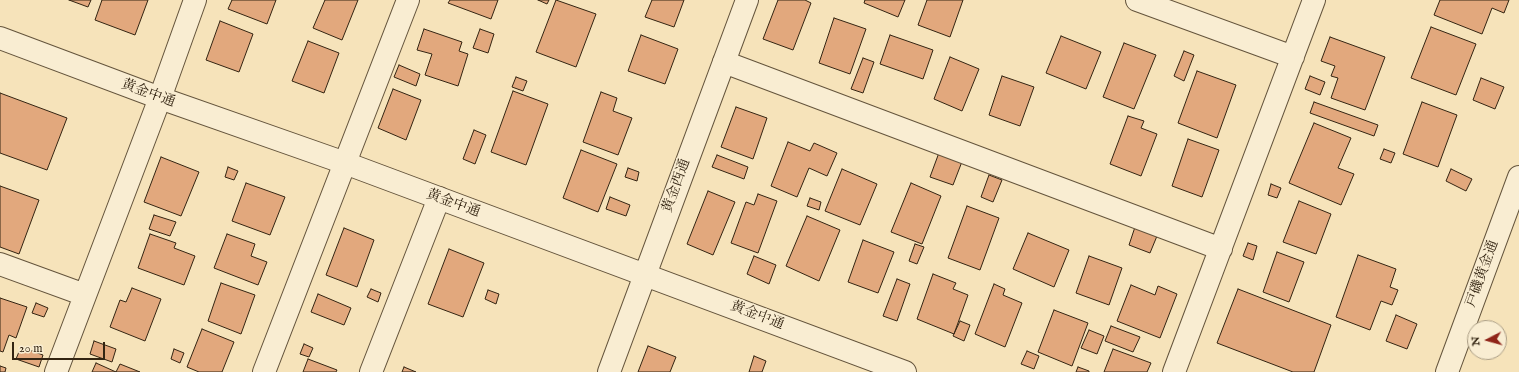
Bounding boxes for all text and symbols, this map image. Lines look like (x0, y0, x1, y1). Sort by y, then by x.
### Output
street label: 黄金中通 (119, 77, 177, 111)
street label: 黄金西通 (660, 157, 694, 215)
street label: 黄金中通 (424, 187, 482, 221)
street label: 戸磯黄金通 (1463, 238, 1503, 310)
street label: 黄金中通 (728, 298, 786, 334)
north arrow (1467, 320, 1507, 360)
scale bar (14, 334, 107, 360)
text: N (1469, 336, 1484, 347)
text: 20 m (19, 341, 42, 356)

